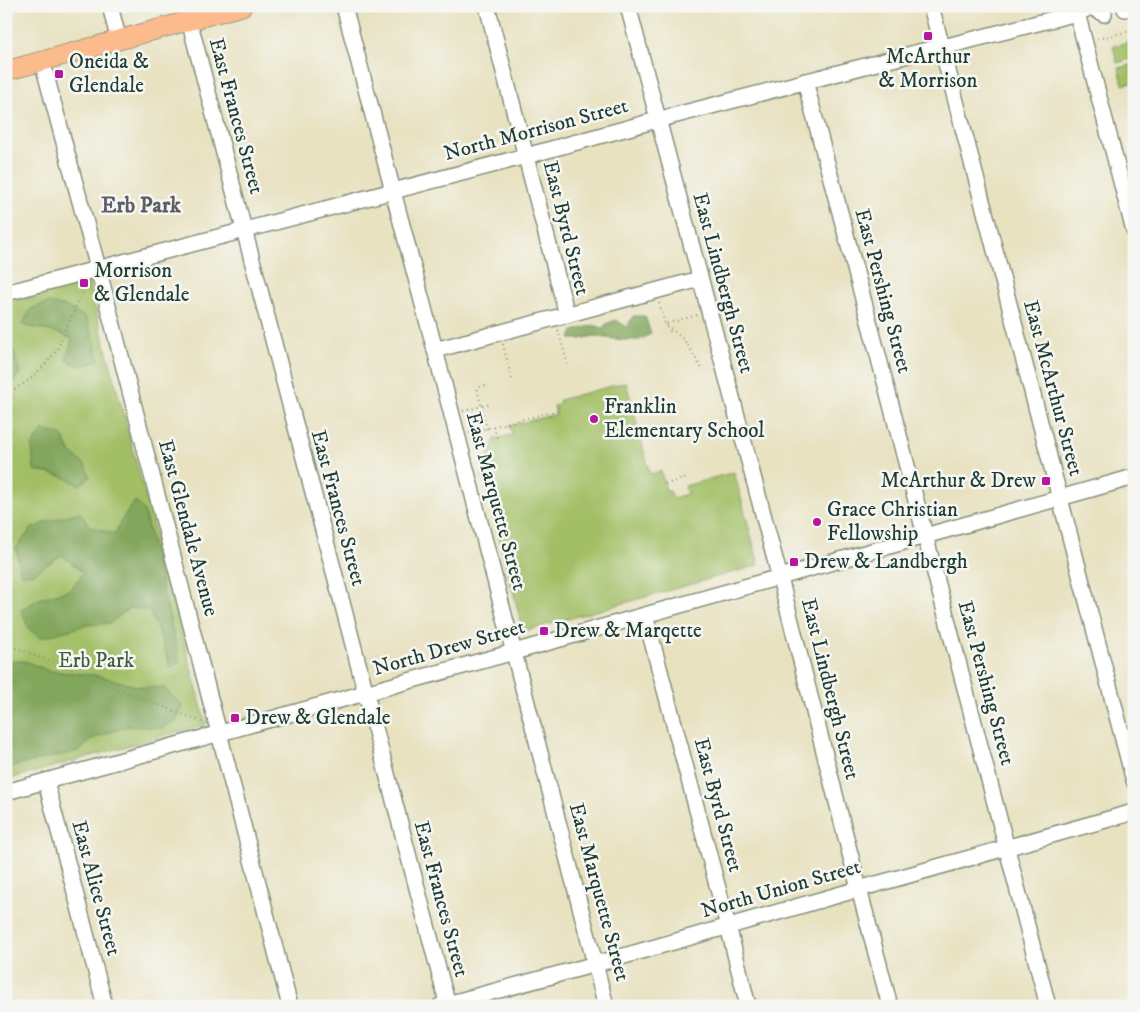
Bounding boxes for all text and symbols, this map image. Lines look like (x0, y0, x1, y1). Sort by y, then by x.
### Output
marker: McArthur & Morrison (922, 30, 934, 42)
street label: East Frances Street (203, 35, 269, 197)
place label: McArthur & Morrison (879, 44, 977, 94)
place label: Oneida & Glendale (69, 49, 149, 99)
marker: Oneida & Glendale (53, 68, 65, 80)
street label: North Morrison Street (441, 93, 631, 167)
street label: East Byrd Street (537, 158, 595, 298)
street label: East Lindbergh Street (686, 190, 760, 376)
district label: Erb Park (101, 192, 182, 219)
street label: East Pershing Street (849, 206, 918, 376)
place label: Morrison & Glendale (94, 258, 190, 308)
marker: Morrison & Glendale (78, 277, 90, 289)
street label: East McArthur Street (1017, 297, 1089, 479)
place label: Franklin Elementary School (604, 394, 765, 444)
street label: East Marquette Street (460, 409, 532, 593)
marker: Franklin Elementary School (588, 413, 600, 425)
street label: East Frances Street (305, 427, 371, 589)
street label: East Glendale Avenue (152, 437, 224, 620)
place label: McArthur & Drew (881, 468, 1037, 494)
marker: McArthur & Drew (1040, 475, 1052, 487)
place label: Grace Christian Fellowship (827, 497, 958, 547)
marker: Grace Christian Fellowship (811, 516, 823, 528)
place label: Drew & Landbergh (804, 549, 968, 575)
marker: Drew & Landbergh (788, 556, 800, 568)
street label: East Lindbergh Street (795, 596, 865, 783)
street label: East Pershing Street (952, 598, 1021, 768)
street label: North Drew Street (370, 614, 528, 682)
place label: Drew & Marqette (554, 618, 702, 644)
marker: Drew & Marqette (538, 625, 550, 637)
park label: Erb Park (58, 648, 135, 674)
place label: Drew & Glendale (245, 705, 391, 731)
marker: Drew & Glendale (229, 712, 241, 724)
street label: East Byrd Street (688, 735, 748, 875)
street label: East Marquette Street (563, 800, 635, 984)
street label: East Alice Street (65, 817, 127, 959)
street label: East Frances Street (408, 818, 474, 980)
street label: North Union Street (698, 854, 864, 924)

